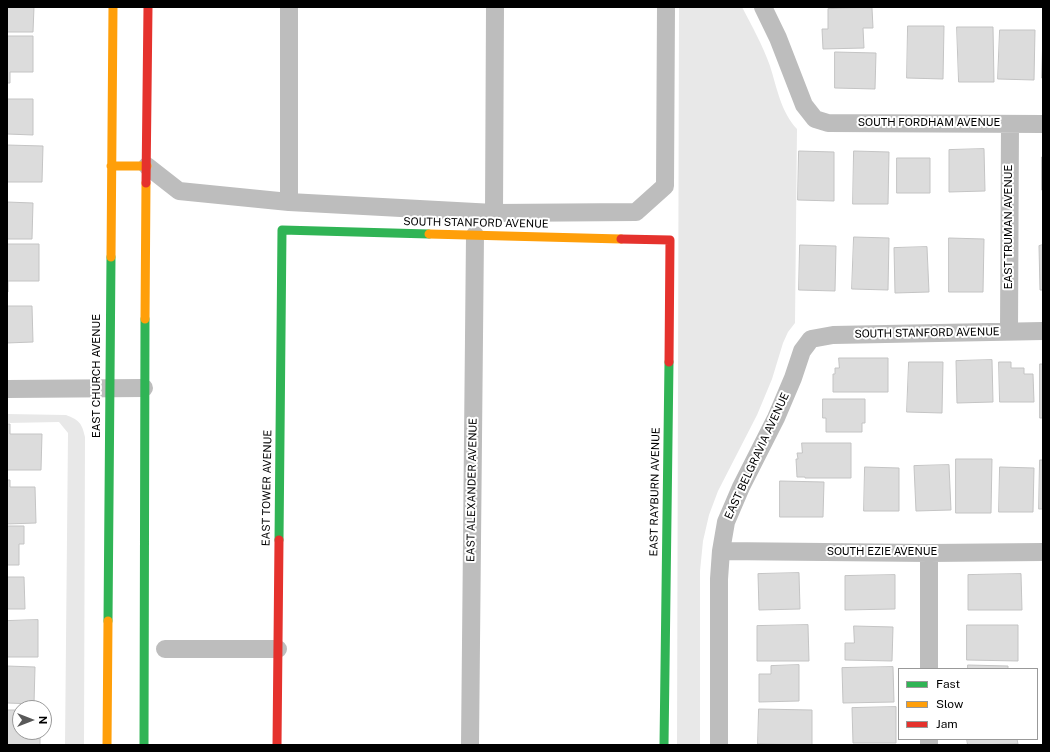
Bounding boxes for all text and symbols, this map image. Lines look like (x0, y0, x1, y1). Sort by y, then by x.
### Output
street label: SOUTH FORDHAM AVENUE (858, 116, 1000, 130)
street label: EAST TRUMAN AVENUE (1002, 165, 1016, 289)
street label: SOUTH STANFORD AVENUE (403, 215, 549, 231)
street label: EAST CHURCH AVENUE (90, 314, 104, 438)
street label: SOUTH STANFORD AVENUE (854, 325, 1000, 341)
street label: EAST BELGRAVIA AVENUE (722, 391, 792, 521)
street label: EAST ALEXANDER AVENUE (464, 418, 480, 562)
street label: EAST RAYBURN AVENUE (647, 427, 663, 557)
street label: EAST TOWER AVENUE (259, 430, 275, 546)
street label: SOUTH EZIE AVENUE (827, 545, 937, 559)
legend (898, 668, 1038, 740)
text: Fast (936, 677, 960, 691)
text: Slow (936, 697, 963, 711)
north arrow (12, 700, 52, 740)
text: N (37, 716, 49, 724)
text: Jam (936, 717, 958, 731)

